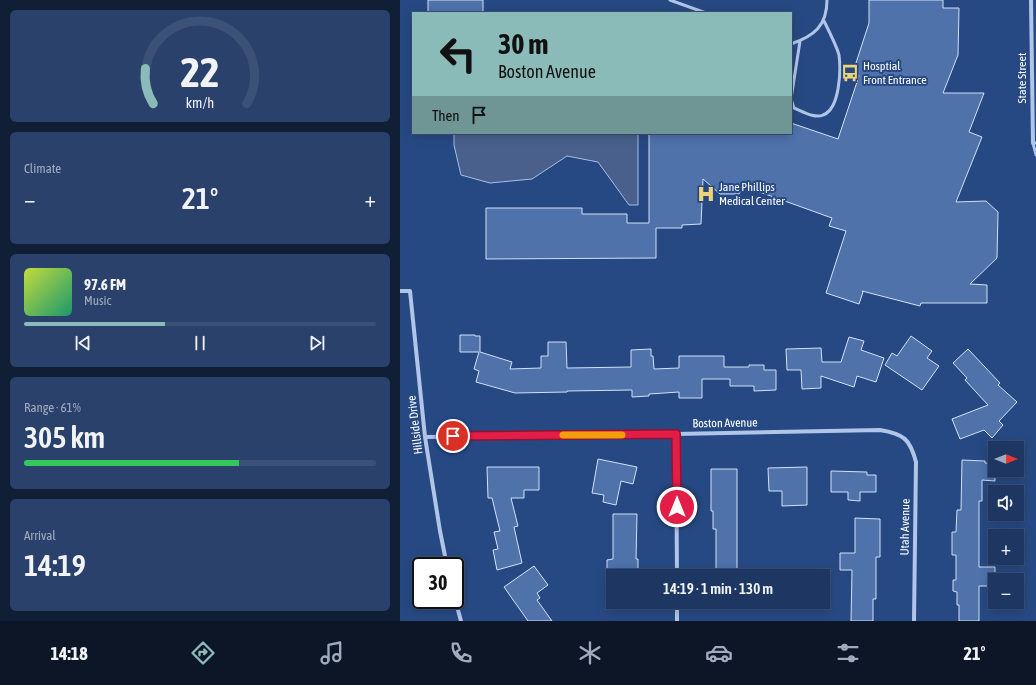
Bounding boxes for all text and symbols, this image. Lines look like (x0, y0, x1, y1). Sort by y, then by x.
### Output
icon: left (432, 28, 484, 80)
text: 30 m (498, 28, 548, 60)
text: 22 (180, 48, 220, 96)
street label: State Street (1015, 52, 1029, 103)
place label: Hosptial Front Entrance (863, 59, 927, 87)
text: Boston Avenue (498, 61, 596, 82)
bus stop icon: Hosptial Front Entrance (840, 63, 860, 83)
text: km/h (186, 95, 214, 111)
icon: arrive (468, 104, 490, 126)
text: Then (432, 107, 460, 124)
text: Climate (24, 161, 61, 176)
place label: Jane Phillips Medical Center (719, 180, 785, 208)
text: 21° (182, 181, 218, 215)
hospital icon: Jane Phillips Medical Center (696, 184, 716, 204)
text: − (24, 186, 35, 212)
text: + (365, 186, 376, 212)
text: 97.6 FM (84, 276, 126, 293)
text: Music (84, 293, 111, 308)
icon: previous (72, 332, 94, 354)
icon: pause (189, 332, 211, 354)
icon: next (306, 332, 328, 354)
street label: Hillside Drive (404, 395, 426, 455)
text: Range · 61% (24, 400, 81, 415)
street label: Boston Avenue (692, 415, 758, 431)
pin (436, 419, 470, 453)
text: 305 km (24, 420, 105, 454)
icon: arrive (442, 425, 464, 447)
north arrow (988, 441, 1024, 477)
map controls (988, 441, 1024, 609)
button: sound (988, 485, 1024, 521)
position arrow (656, 486, 698, 528)
street label: Utah Avenue (898, 498, 912, 556)
text: Arrival (24, 528, 56, 543)
button: + (988, 529, 1024, 565)
text: 14:19 (24, 548, 86, 582)
speed limit sign: 30 (412, 557, 464, 609)
button: − (988, 573, 1024, 609)
text: 14:19 · 1 min · 130 m (663, 580, 773, 597)
icon: directions (189, 639, 217, 667)
icon: music (318, 639, 346, 667)
icon: phone (447, 639, 475, 667)
icon: climate (576, 639, 604, 667)
icon: car (705, 639, 733, 667)
icon: filters (834, 639, 862, 667)
text: 14:18 (51, 643, 88, 664)
text: 21° (963, 643, 985, 664)

